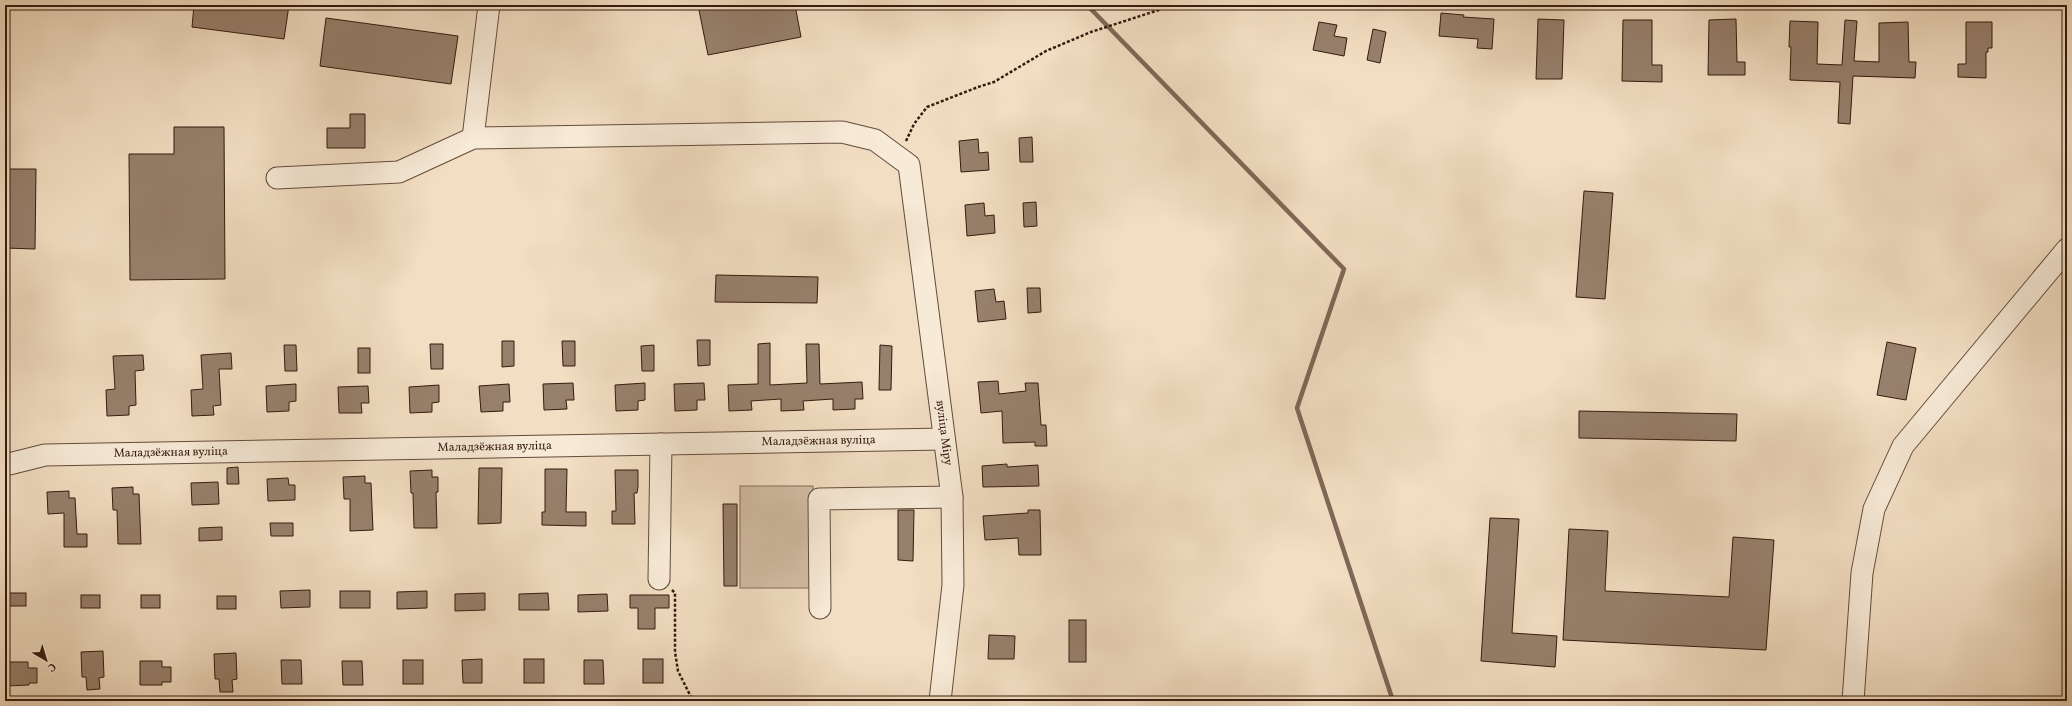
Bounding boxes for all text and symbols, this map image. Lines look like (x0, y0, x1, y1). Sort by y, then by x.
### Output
street label: вуліца Міру (932, 399, 956, 467)
street label: Маладзёжная вуліца (761, 432, 876, 450)
street label: Маладзёжная вуліца (437, 438, 552, 456)
street label: Маладзёжная вуліца (113, 444, 228, 462)
north arrow (26, 640, 66, 680)
text: С (44, 659, 59, 675)

